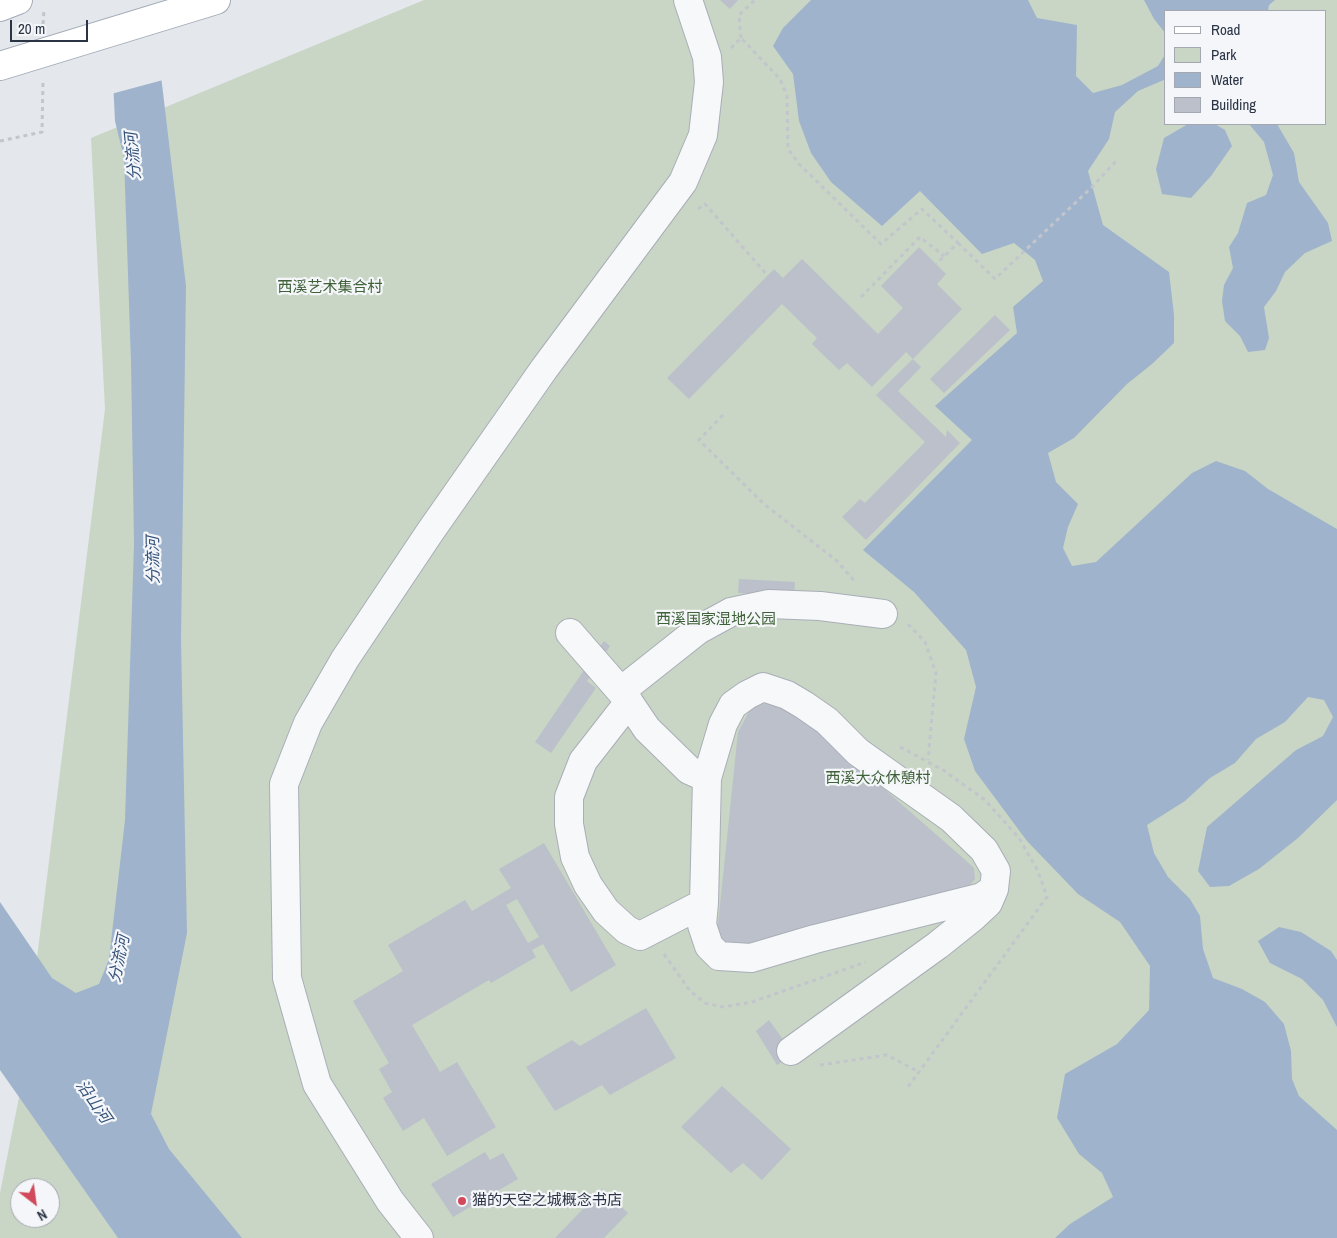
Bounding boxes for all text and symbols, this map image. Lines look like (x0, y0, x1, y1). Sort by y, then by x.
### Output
scale bar (12, 10, 90, 42)
legend (1164, 10, 1327, 125)
text: 20 m (18, 18, 45, 39)
text: Road (1211, 19, 1240, 40)
text: Park (1211, 44, 1236, 65)
text: Water (1211, 69, 1243, 90)
text: Building (1211, 94, 1256, 115)
water label: 分流河 (122, 131, 146, 181)
park label: 西溪艺术集合村 (278, 279, 382, 297)
water label: 分流河 (144, 536, 164, 584)
park label: 西溪国家湿地公园 (656, 611, 776, 629)
park label: 西溪大众休憩村 (826, 770, 930, 788)
water label: 分流河 (106, 934, 134, 984)
water label: 沿山河 (71, 1077, 115, 1127)
north arrow (10, 1178, 60, 1228)
place label: 猫的天空之城概念书店 (472, 1192, 622, 1210)
marker: 猫的天空之城概念书店 (456, 1195, 468, 1207)
text: N (34, 1205, 50, 1225)

